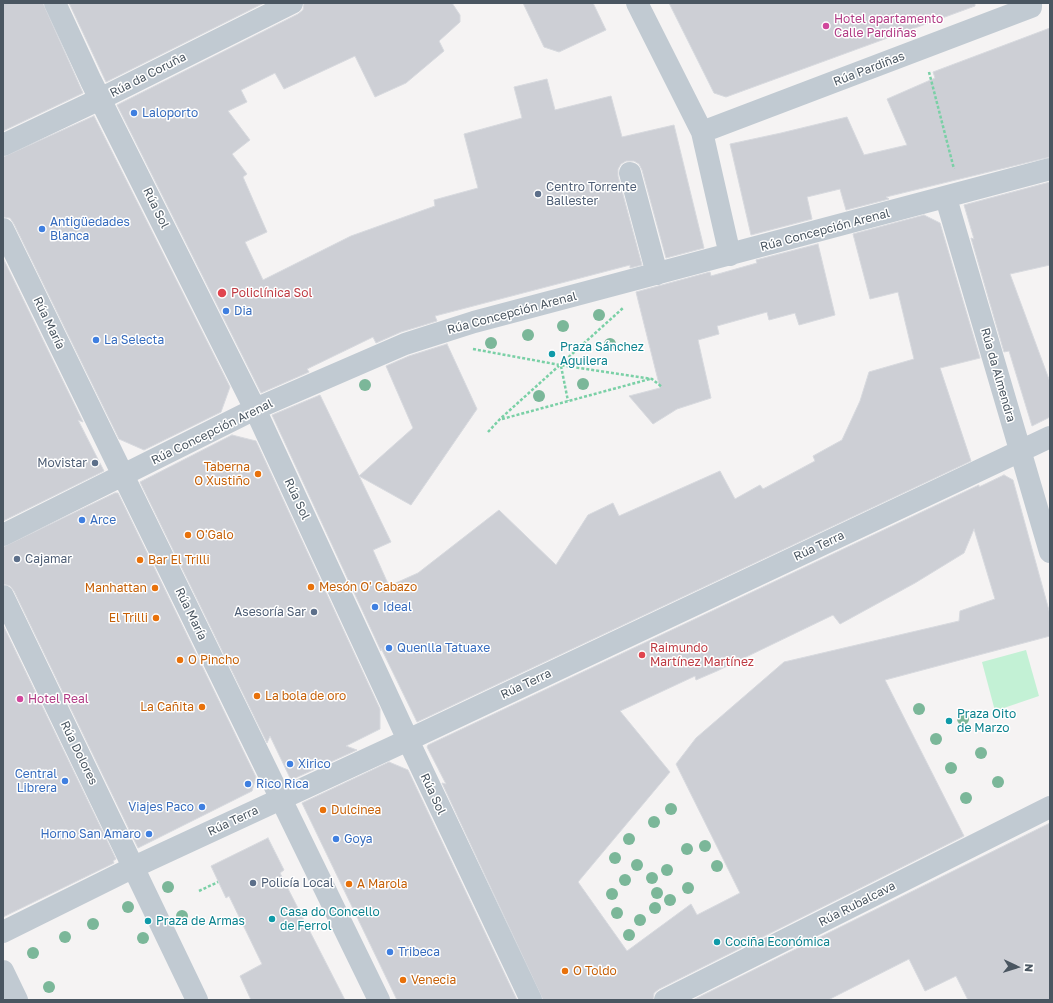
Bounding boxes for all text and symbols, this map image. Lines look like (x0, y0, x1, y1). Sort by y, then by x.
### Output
place label: Hotel apartamento Calle Pardiñas (834, 12, 943, 40)
marker: Hotel apartamento Calle Pardiñas (821, 21, 831, 31)
street label: Rúa Pardiñas (831, 49, 907, 89)
street label: Rúa da Coruña (107, 50, 189, 100)
place label: Laloporto (142, 106, 198, 120)
marker: Laloporto (129, 108, 139, 118)
place label: Centro Torrente Ballester (546, 180, 637, 208)
street label: Rúa Sol (140, 185, 172, 231)
marker: Centro Torrente Ballester (533, 189, 543, 199)
street label: Rúa Concepción Arenal (759, 206, 891, 254)
place label: Antigüedades Blanca (50, 215, 130, 243)
marker: Antigüedades Blanca (37, 224, 47, 234)
place label: Policlínica Sol (231, 286, 312, 300)
marker: Policlínica Sol (216, 287, 228, 299)
street label: Rúa Concepción Arenal (446, 289, 578, 337)
street label: Rúa María (30, 294, 68, 352)
place label: Dia (234, 304, 252, 318)
marker: Dia (221, 306, 231, 316)
street label: Rúa da Almendra (978, 326, 1018, 424)
place label: La Selecta (104, 333, 164, 347)
marker: La Selecta (91, 335, 101, 345)
place label: Praza Sánchez Aguilera (560, 340, 644, 368)
marker: Praza Sánchez Aguilera (547, 349, 557, 359)
street label: Rúa Concepción Arenal (149, 396, 275, 468)
place label: Movistar (37, 456, 87, 470)
marker: Movistar (90, 458, 100, 468)
place label: Taberna O Xustiño (194, 460, 250, 488)
marker: Taberna O Xustiño (253, 469, 263, 479)
street label: Rúa Sol (281, 476, 313, 522)
place label: Arce (90, 513, 116, 527)
marker: Arce (77, 515, 87, 525)
place label: O'Galo (196, 528, 234, 542)
street label: Rúa Terra (791, 528, 847, 564)
marker: O'Galo (183, 530, 193, 540)
place label: Cajamar (25, 552, 72, 566)
place label: Bar El Trilli (148, 553, 210, 567)
marker: Cajamar (12, 554, 22, 564)
marker: Bar El Trilli (135, 555, 145, 565)
place label: Mesón O' Cabazo (319, 580, 417, 594)
place label: Manhattan (85, 581, 147, 595)
marker: Mesón O' Cabazo (306, 582, 316, 592)
marker: Manhattan (150, 583, 160, 593)
street label: Rúa María (172, 585, 210, 643)
place label: Ideal (383, 600, 412, 614)
marker: Ideal (370, 602, 380, 612)
place label: Asesoría Sar (234, 605, 306, 619)
marker: Asesoría Sar (309, 607, 319, 617)
place label: El Trilli (109, 611, 148, 625)
marker: El Trilli (151, 613, 161, 623)
place label: Quenlla Tatuaxe (397, 641, 490, 655)
place label: Raimundo Martínez Martínez (650, 641, 754, 669)
marker: Quenlla Tatuaxe (384, 643, 394, 653)
marker: Raimundo Martínez Martínez (637, 650, 647, 660)
place label: O Pincho (188, 653, 239, 667)
marker: O Pincho (175, 655, 185, 665)
street label: Rúa Terra (498, 666, 554, 702)
place label: La bola de oro (265, 689, 346, 703)
marker: La bola de oro (252, 691, 262, 701)
place label: Hotel Real (28, 692, 89, 706)
marker: Hotel Real (15, 694, 25, 704)
place label: La Cañita (140, 700, 194, 714)
marker: La Cañita (197, 702, 207, 712)
place label: Praza Oito de Marzo (957, 707, 1016, 735)
marker: Praza Oito de Marzo (944, 716, 954, 726)
street label: Rúa Dolores (57, 719, 101, 787)
place label: Xirico (298, 757, 331, 771)
marker: Xirico (285, 759, 295, 769)
place label: Central Librera (15, 767, 57, 795)
street label: Rúa Sol (417, 771, 449, 817)
marker: Central Librera (60, 776, 70, 786)
place label: Rico Rica (256, 777, 309, 791)
marker: Rico Rica (243, 779, 253, 789)
place label: Viajes Paco (128, 800, 194, 814)
marker: Viajes Paco (197, 802, 207, 812)
street label: Rúa Terra (205, 803, 261, 839)
place label: Dulcinea (331, 803, 381, 817)
marker: Dulcinea (318, 805, 328, 815)
place label: Horno San Amaro (40, 827, 141, 841)
marker: Horno San Amaro (144, 829, 154, 839)
place label: Goya (344, 832, 373, 846)
marker: Goya (331, 834, 341, 844)
place label: Policía Local (261, 876, 334, 890)
place label: A Marola (357, 877, 408, 891)
marker: Policía Local (248, 878, 258, 888)
street label: Rúa Rubalcava (816, 878, 898, 930)
marker: A Marola (344, 879, 354, 889)
place label: Casa do Concello de Ferrol (280, 905, 380, 933)
place label: Praza de Armas (156, 914, 245, 928)
marker: Casa do Concello de Ferrol (267, 914, 277, 924)
marker: Praza de Armas (143, 916, 153, 926)
place label: Cociña Económica (725, 935, 830, 949)
marker: Cociña Económica (712, 937, 722, 947)
place label: Tribeca (398, 945, 440, 959)
marker: Tribeca (385, 947, 395, 957)
north arrow (997, 947, 1037, 987)
text: N (1023, 963, 1036, 973)
place label: O Toldo (573, 964, 617, 978)
marker: O Toldo (560, 966, 570, 976)
place label: Venecia (411, 973, 456, 987)
marker: Venecia (398, 975, 408, 985)

